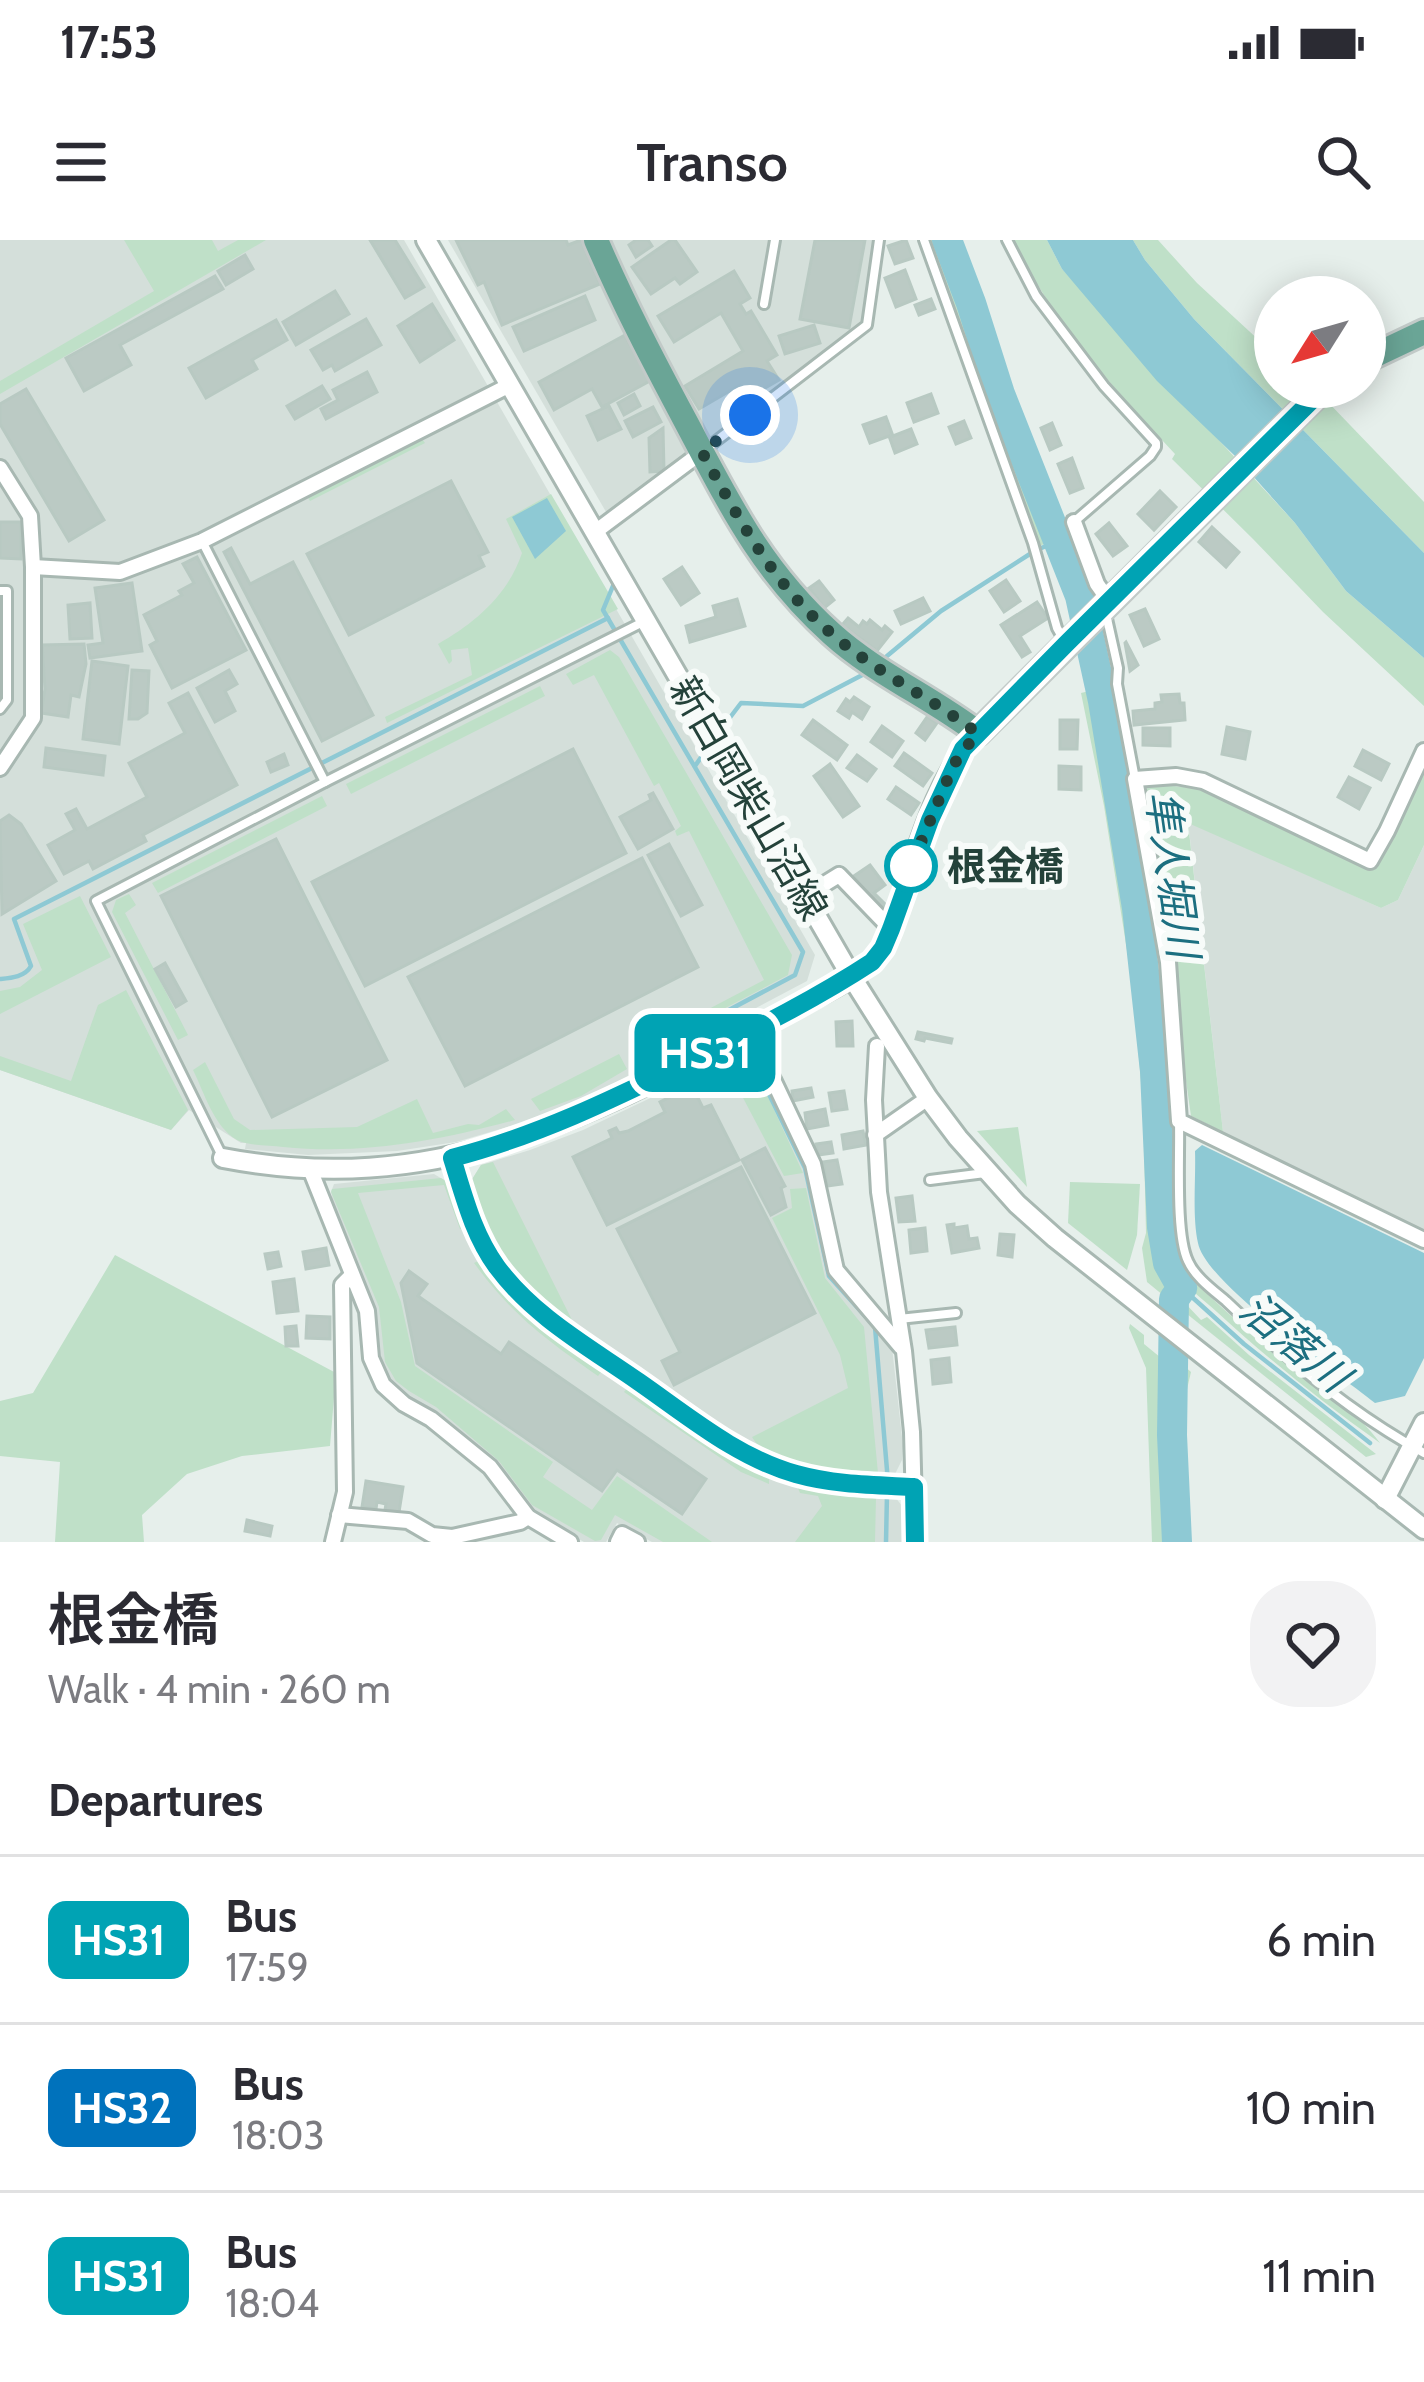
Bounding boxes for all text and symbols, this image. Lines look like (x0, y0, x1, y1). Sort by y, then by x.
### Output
text: 17:53 (60, 15, 158, 69)
icon: menu (48, 129, 114, 195)
text: Transo (636, 129, 788, 195)
icon: search (1310, 129, 1376, 195)
north arrow (1254, 276, 1386, 408)
map controls (1254, 276, 1386, 408)
your location (720, 385, 780, 445)
street label: 新白岡柴山沼線 (660, 668, 838, 928)
water label: 隼人堀川 (1136, 787, 1211, 965)
marker: 根金橋 (886, 841, 936, 891)
place label: 根金橋 (947, 842, 1064, 890)
line badge: HS31 (621, 1014, 789, 1092)
text: HS31 (658, 1027, 752, 1079)
water label: 沼落川 (1230, 1282, 1363, 1405)
button: heart (1250, 1581, 1376, 1707)
text: 根金橋 (48, 1585, 219, 1654)
text: Walk · 4 min · 260 m (48, 1665, 391, 1713)
text: Departures (48, 1773, 263, 1827)
text: Bus (225, 1889, 297, 1943)
text: 6 min (1266, 1913, 1376, 1967)
text: HS31 (72, 1914, 165, 1966)
text: 17:59 (225, 1943, 309, 1991)
text: Bus (232, 2057, 304, 2111)
text: 10 min (1246, 2081, 1376, 2135)
text: HS32 (72, 2082, 172, 2134)
text: 18:03 (232, 2111, 325, 2159)
text: Bus (225, 2225, 297, 2279)
text: 11 min (1262, 2249, 1376, 2303)
text: HS31 (72, 2250, 165, 2302)
text: 18:04 (225, 2279, 319, 2327)

